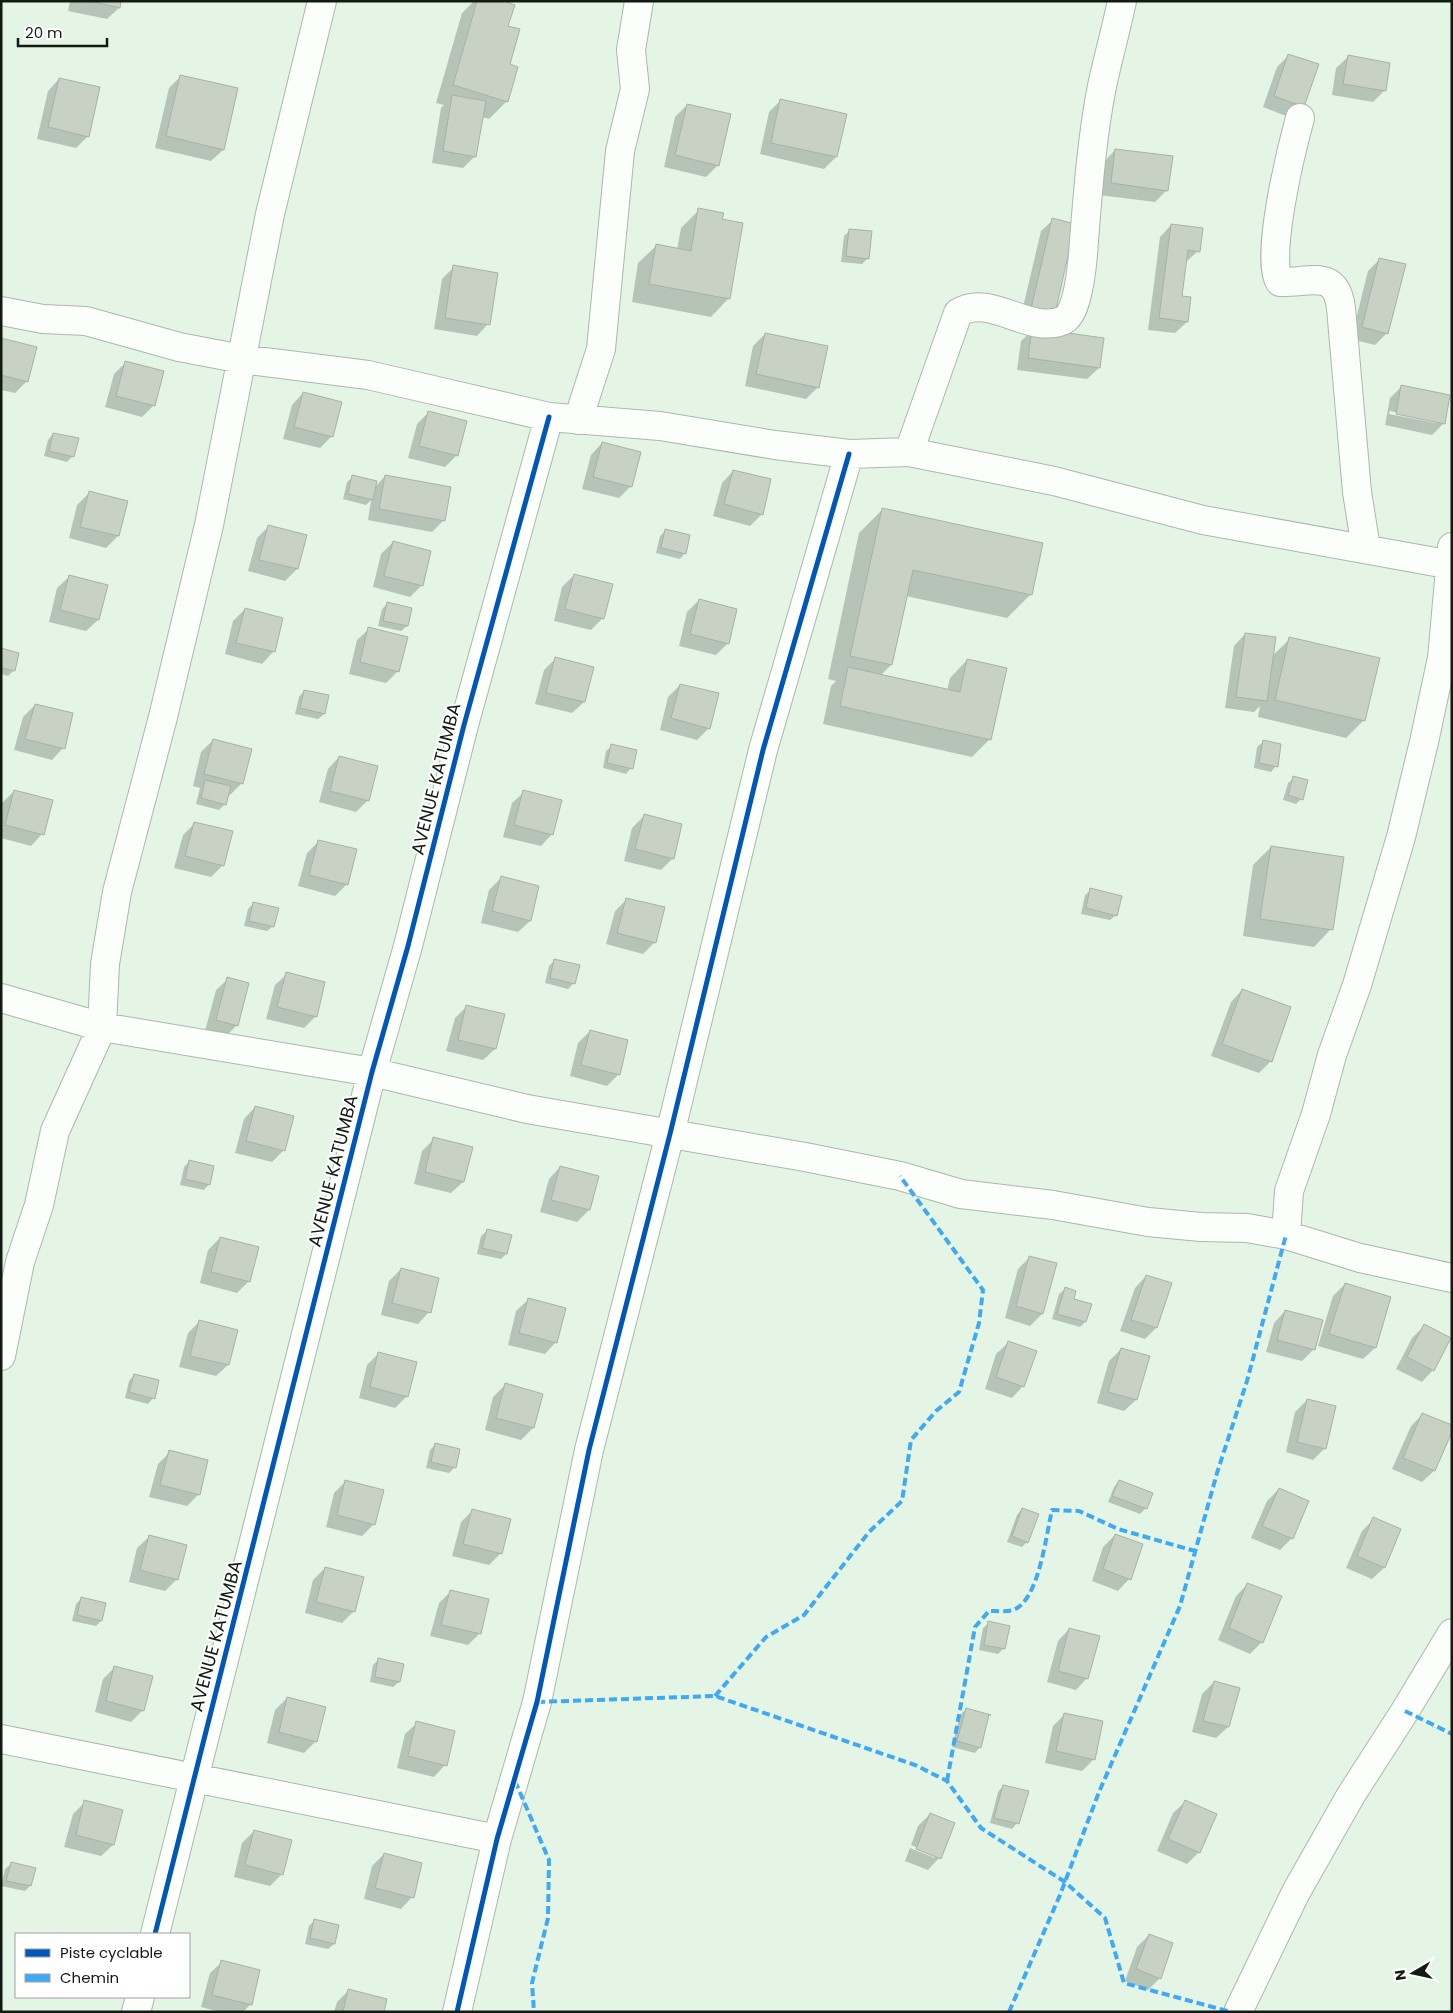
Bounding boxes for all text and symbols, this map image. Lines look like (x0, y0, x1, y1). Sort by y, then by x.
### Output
scale bar (18, 15, 106, 47)
text: 20 m (25, 22, 63, 43)
street label: AVENUE KATUMBA (405, 700, 466, 858)
street label: AVENUE KATUMBA (302, 1092, 363, 1250)
street label: AVENUE KATUMBA (183, 1557, 248, 1714)
legend (15, 1933, 190, 1998)
text: Piste cyclable (60, 1942, 163, 1963)
north arrow (1388, 1948, 1438, 1998)
text: Chemin (60, 1967, 119, 1988)
text: N (1389, 1968, 1411, 1982)

